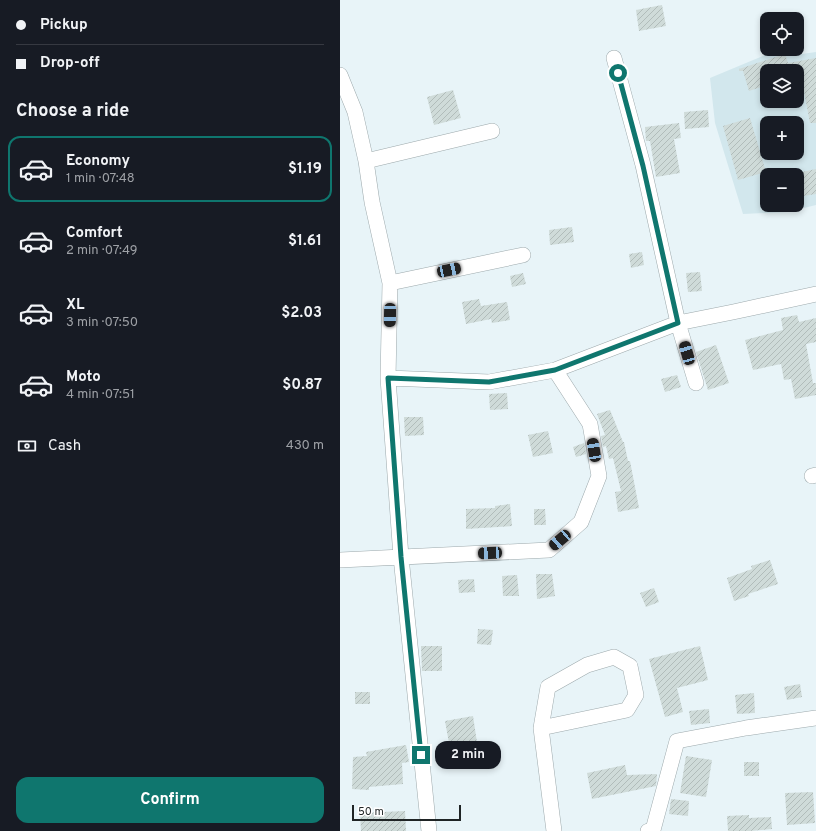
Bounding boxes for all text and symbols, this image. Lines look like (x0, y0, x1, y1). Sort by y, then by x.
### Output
map controls (760, 12, 804, 212)
button: locate (760, 12, 804, 56)
text: Pickup (40, 16, 88, 35)
text: Drop-off (40, 54, 100, 73)
route start (609, 64, 627, 82)
button: layers (760, 64, 804, 108)
text: Choose a ride (16, 100, 129, 123)
button: + (760, 116, 804, 160)
icon: car (18, 151, 54, 187)
text: Economy (66, 152, 130, 171)
text: $1.19 (288, 160, 322, 179)
button: − (760, 168, 804, 212)
text: 1 min · 07:48 (66, 171, 135, 187)
icon: car (18, 223, 54, 259)
text: Comfort (66, 224, 123, 243)
text: $1.61 (288, 232, 322, 251)
text: 2 min · 07:49 (66, 243, 138, 259)
car (436, 262, 462, 278)
icon: car (18, 295, 54, 331)
text: XL (66, 296, 84, 315)
car (384, 303, 396, 327)
text: $2.03 (281, 304, 322, 323)
text: 3 min · 07:50 (66, 315, 138, 331)
car (678, 340, 696, 366)
icon: car (18, 367, 54, 403)
text: Moto (66, 368, 101, 387)
text: $0.87 (282, 376, 322, 395)
text: 4 min · 07:51 (66, 387, 135, 403)
icon: cash (16, 435, 38, 457)
text: Cash (48, 437, 81, 456)
car (586, 437, 602, 463)
text: 430 m (286, 438, 324, 454)
car (547, 528, 573, 552)
car (478, 546, 502, 560)
callout: 2 min (435, 741, 501, 769)
route end (412, 746, 430, 764)
text: 2 min (451, 747, 485, 763)
button: Confirm (16, 777, 324, 823)
scale bar (352, 803, 461, 822)
text: 50 m (358, 805, 384, 819)

